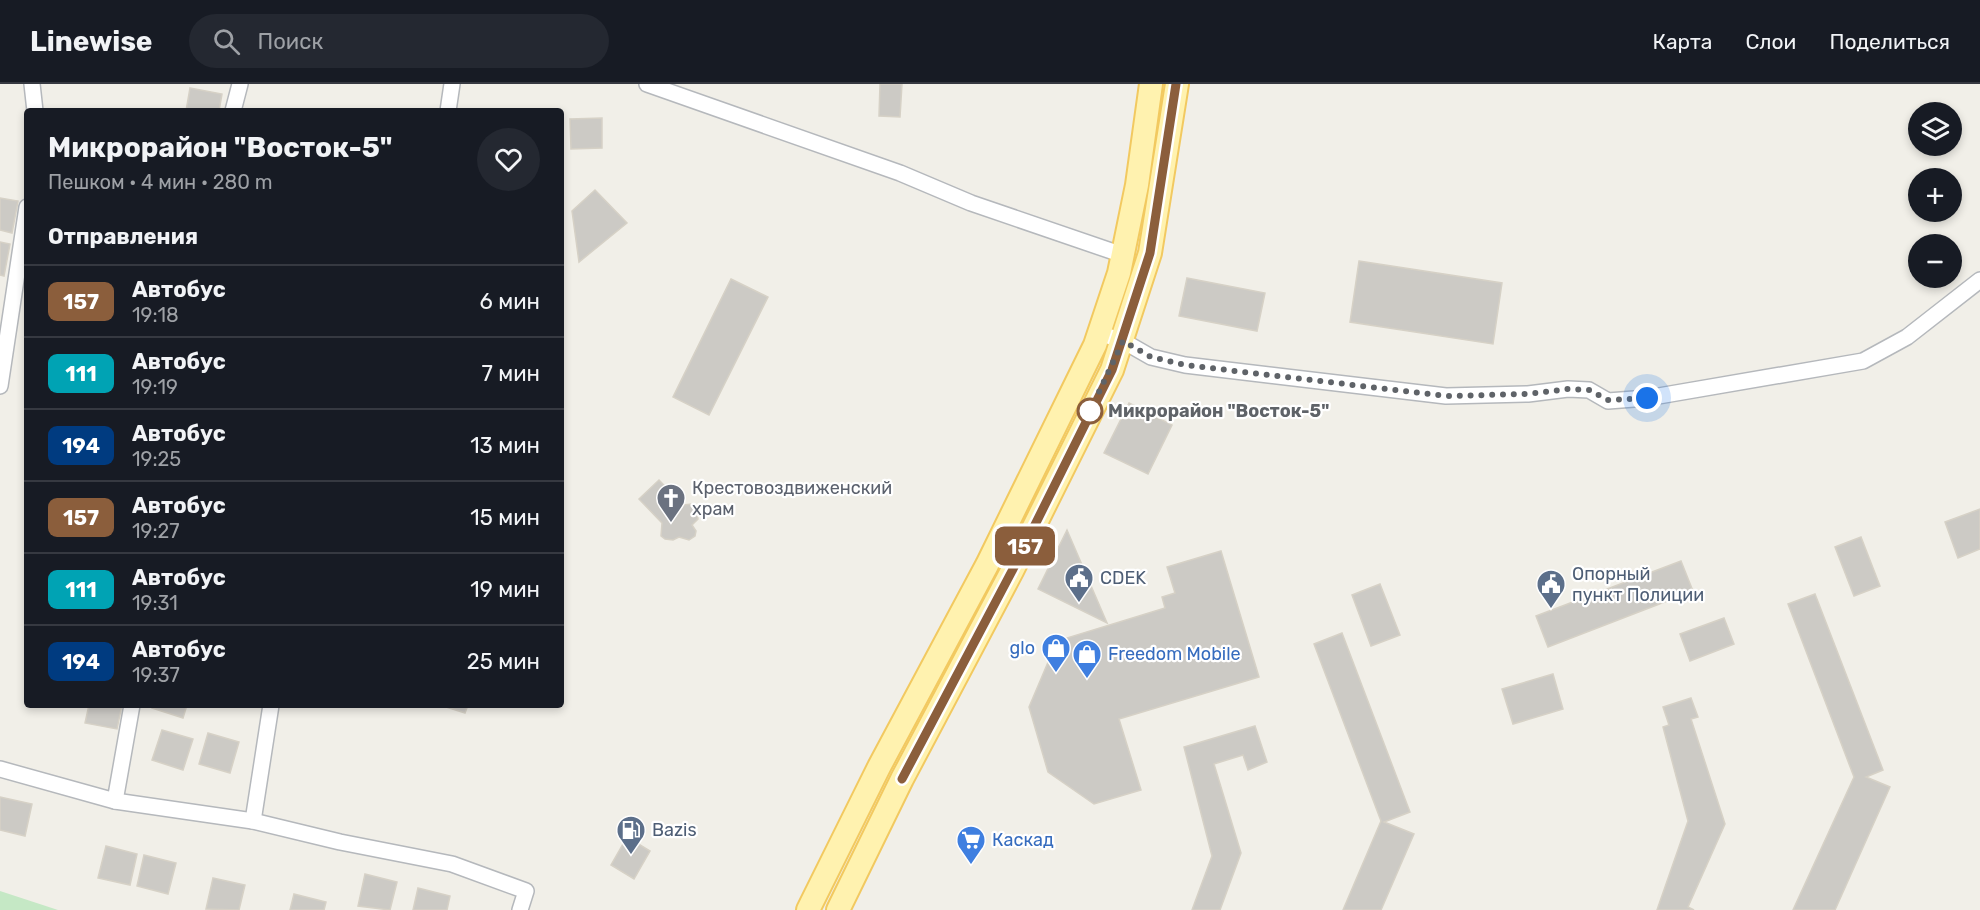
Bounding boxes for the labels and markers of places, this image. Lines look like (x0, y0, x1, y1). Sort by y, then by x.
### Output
marker: Микрорайон "Восток-5" (1077, 398, 1103, 424)
place label: Микрорайон "Восток-5" (1108, 400, 1329, 422)
place label: Крестовоздвиженский храм (692, 477, 892, 520)
church icon: Крестовоздвиженский храм (655, 482, 687, 524)
public building icon: CDEK (1063, 562, 1095, 604)
place label: Опорный пункт Полиции (1572, 563, 1704, 606)
place label: CDEK (1100, 567, 1146, 589)
public building icon: Опорный пункт Полиции (1535, 568, 1567, 610)
shop icon: glo (1040, 632, 1072, 674)
place label: glo (1010, 637, 1035, 659)
shop icon: Freedom Mobile (1071, 638, 1103, 680)
place label: Freedom Mobile (1108, 643, 1241, 665)
fuel station icon: Bazis (615, 814, 647, 856)
place label: Bazis (652, 819, 697, 841)
supermarket icon: Каскад (955, 824, 987, 866)
place label: Каскад (992, 829, 1054, 851)

